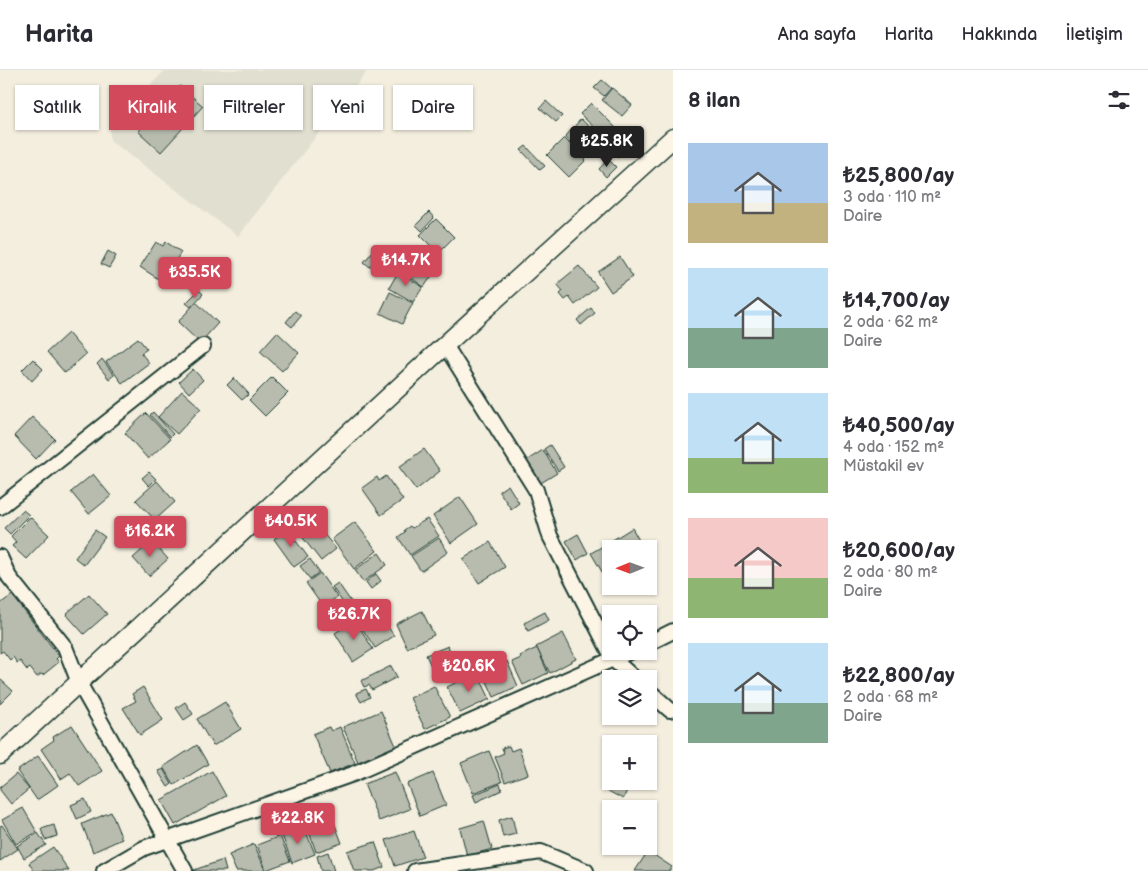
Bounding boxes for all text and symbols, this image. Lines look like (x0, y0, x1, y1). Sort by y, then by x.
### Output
text: Harita (25, 20, 93, 49)
text: Ana sayfa (778, 24, 856, 45)
text: Harita (884, 24, 933, 45)
text: Hakkında (961, 24, 1037, 45)
text: İletişim (1065, 24, 1123, 45)
chip: Satılık (15, 85, 99, 130)
chip: Kiralık (109, 85, 194, 130)
chip: Filtreler (204, 85, 303, 130)
chip: Yeni (313, 85, 383, 130)
chip: Daire (393, 85, 473, 130)
icon: filters (1105, 86, 1133, 114)
text: 8 ilan (688, 88, 741, 113)
pin: ₺25.8K (566, 126, 648, 168)
text: ₺25.8K (581, 132, 633, 151)
icon: home (728, 163, 788, 223)
text: ₺25,800/ay (843, 163, 954, 188)
text: 3 oda · 110 m² (843, 188, 941, 207)
text: Daire (843, 207, 882, 226)
pin: ₺14.7K (365, 244, 447, 287)
text: ₺14.7K (382, 251, 430, 270)
pin: ₺35.5K (154, 256, 236, 299)
text: ₺35.5K (169, 263, 221, 282)
icon: home (728, 288, 788, 348)
text: ₺14,700/ay (843, 288, 950, 313)
text: 2 oda · 62 m² (843, 313, 938, 332)
text: Daire (843, 332, 882, 351)
icon: home (728, 413, 788, 473)
text: ₺40,500/ay (843, 413, 954, 438)
text: 4 oda · 152 m² (843, 438, 944, 457)
text: Müstakil ev (843, 457, 924, 476)
pin: ₺40.5K (250, 506, 332, 548)
text: ₺40.5K (265, 512, 317, 531)
pin: ₺16.2K (109, 516, 191, 558)
text: ₺16.2K (125, 522, 175, 541)
icon: home (728, 538, 788, 598)
text: ₺20,600/ay (843, 538, 955, 563)
north arrow (602, 540, 658, 595)
map controls (602, 540, 657, 855)
text: 2 oda · 80 m² (843, 563, 938, 582)
text: Daire (843, 582, 882, 601)
pin: ₺26.7K (313, 598, 395, 641)
text: ₺26.7K (328, 605, 380, 624)
button: locate (602, 605, 657, 660)
pin: ₺20.6K (428, 650, 510, 693)
text: ₺20.6K (443, 657, 495, 676)
icon: home (728, 663, 788, 723)
text: ₺22,800/ay (843, 663, 955, 688)
button: layers (602, 670, 657, 725)
text: 2 oda · 68 m² (843, 688, 938, 707)
text: Daire (843, 707, 882, 726)
button: + (602, 735, 657, 790)
button: − (602, 800, 657, 855)
pin: ₺22.8K (257, 802, 339, 845)
text: ₺22.8K (272, 809, 324, 828)

